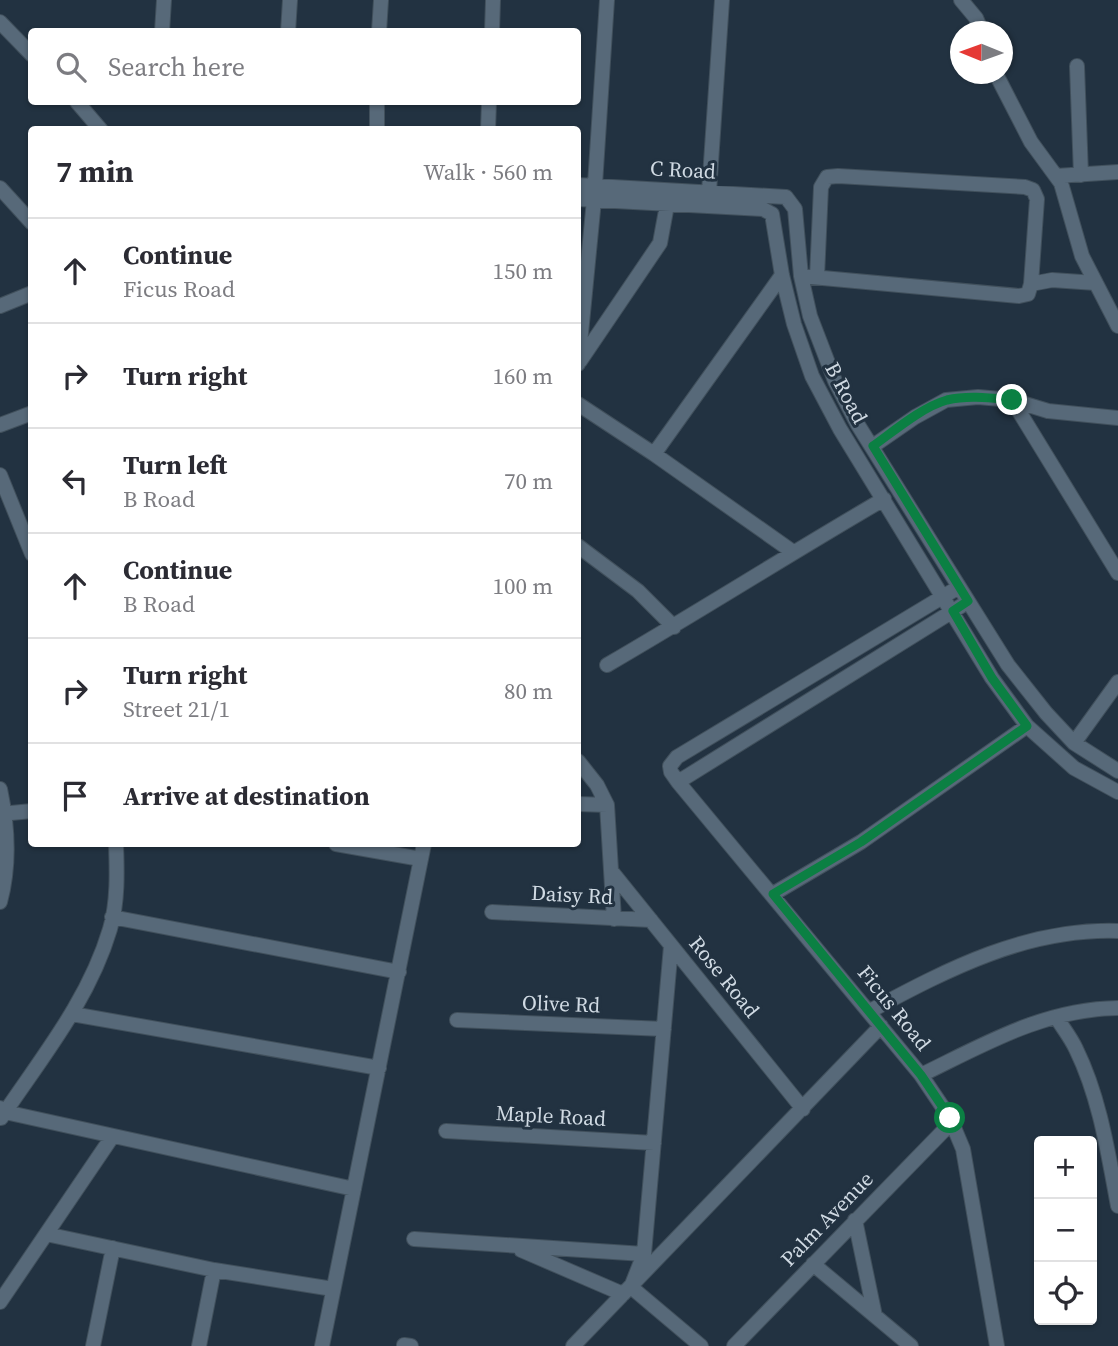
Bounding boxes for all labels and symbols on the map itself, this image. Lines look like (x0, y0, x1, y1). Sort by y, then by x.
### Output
north arrow (950, 21, 1013, 84)
street label: C Road (649, 153, 717, 186)
street label: B Road (818, 357, 875, 429)
route end (996, 384, 1027, 415)
street label: Daisy Rd (530, 878, 614, 911)
street label: Rose Road (683, 930, 766, 1024)
street label: Ficus Road (851, 959, 938, 1057)
street label: Olive Rd (521, 988, 601, 1019)
street label: Maple Road (495, 1098, 607, 1133)
route start (934, 1102, 965, 1133)
street label: Palm Avenue (774, 1165, 879, 1273)

